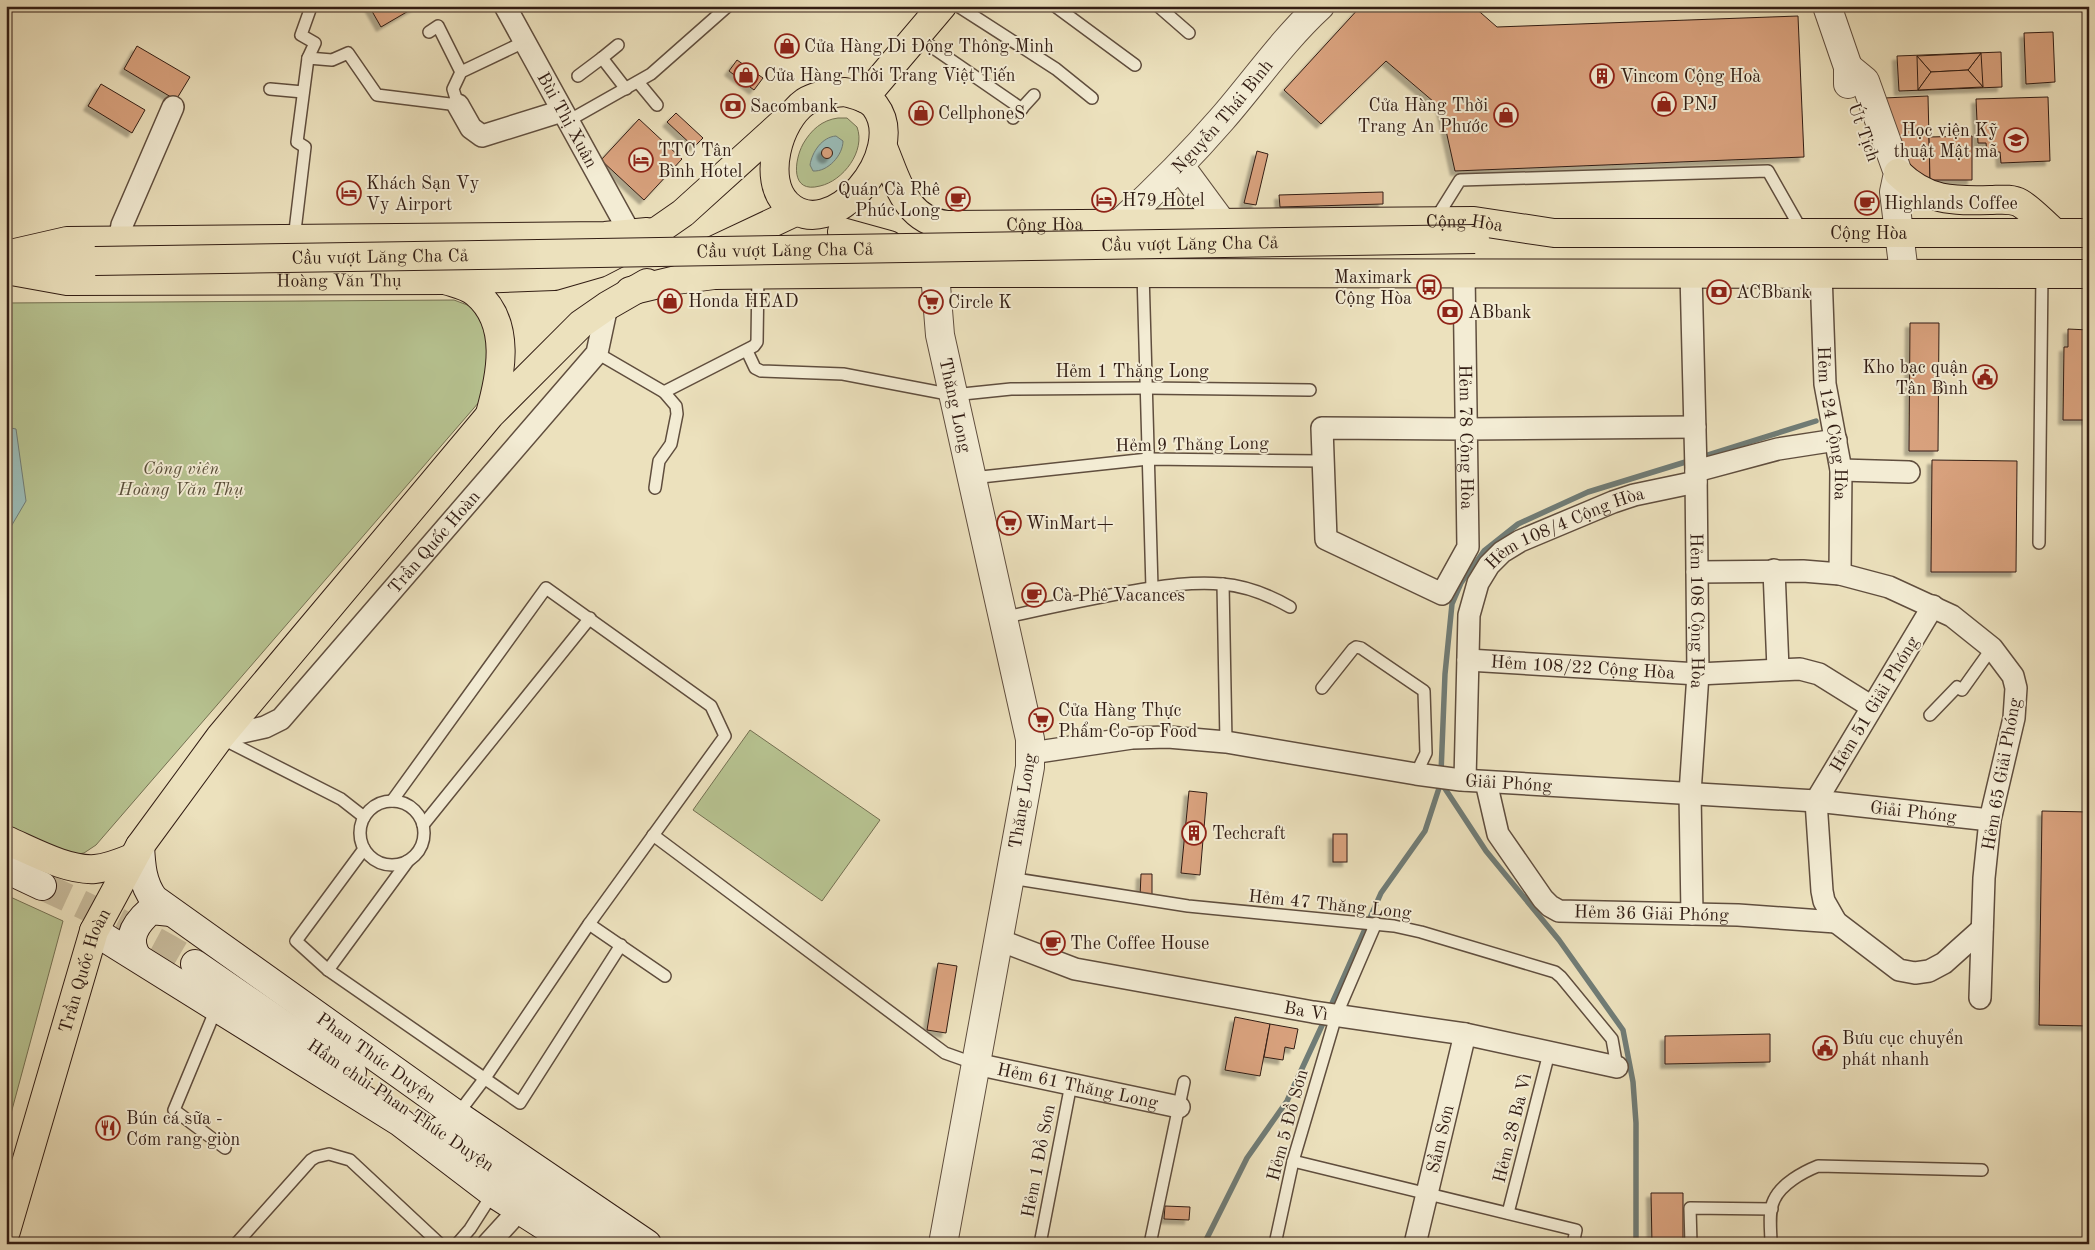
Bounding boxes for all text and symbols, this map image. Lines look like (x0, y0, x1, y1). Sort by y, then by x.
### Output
shop icon: Cửa Hàng Di Động Thông Minh (774, 33, 800, 59)
place label: Cửa Hàng Di Động Thông Minh (804, 38, 1054, 56)
street label: Nguyễn Thái Bình (1169, 56, 1277, 177)
shop icon: Cửa Hàng Thời Trang Việt Tiến (733, 62, 759, 88)
building icon: Vincom Cộng Hoà (1589, 63, 1615, 89)
place label: Cửa Hàng Thời Trang Việt Tiến (764, 66, 1016, 85)
place label: Vincom Cộng Hoà (1620, 68, 1761, 86)
street label: Bùi Thị Xuân (533, 69, 600, 172)
shop icon: PNJ (1651, 91, 1677, 117)
bank icon: Sacombank (720, 93, 746, 119)
place label: PNJ (1682, 96, 1718, 114)
place label: Cửa Hàng Thời Trang An Phước (1357, 97, 1488, 136)
place label: Sacombank (750, 98, 838, 116)
street label: Út Tịch (1844, 99, 1887, 164)
shop icon: CellphoneS (908, 100, 934, 126)
shop icon: Cửa Hàng Thời Trang An Phước (1493, 102, 1519, 128)
place label: CellphoneS (938, 105, 1025, 123)
place label: Học viện Kỹ thuật Mật mã (1894, 122, 1998, 161)
school or university icon: Học viện Kỹ thuật Mật mã (2003, 127, 2029, 153)
place label: TTC Tân Bình Hotel (658, 142, 743, 181)
hotel icon: TTC Tân Bình Hotel (628, 147, 654, 173)
place label: Khách Sạn Vy Vy Airport (366, 175, 480, 214)
hotel icon: Khách Sạn Vy Vy Airport (336, 180, 362, 206)
place label: Quán Cà Phê Phúc Long (838, 181, 940, 220)
cafe icon: Quán Cà Phê Phúc Long (945, 186, 971, 212)
hotel icon: H79 Hotel (1091, 187, 1117, 213)
cafe icon: Highlands Coffee (1854, 190, 1880, 216)
place label: H79 Hotel (1122, 192, 1205, 210)
place label: Highlands Coffee (1884, 195, 2018, 213)
street label: Cộng Hòa (1426, 213, 1504, 235)
street label: Cộng Hòa (1006, 216, 1084, 235)
street label: Cộng Hòa (1830, 225, 1908, 243)
street label: Cầu vượt Lăng Cha Cả (1101, 234, 1279, 255)
street label: Cầu vượt Lăng Cha Cả (696, 240, 874, 261)
street label: Cầu vượt Lăng Cha Cả (291, 247, 469, 268)
place label: Maximark Cộng Hòa (1334, 269, 1412, 308)
street label: Hoàng Văn Thụ (276, 272, 402, 290)
bus stop icon: Maximark Cộng Hòa (1416, 274, 1442, 300)
bank icon: ACBbank (1706, 279, 1732, 305)
place label: ACBbank (1736, 284, 1811, 302)
shop icon: Honda HEAD (657, 288, 683, 314)
supermarket icon: Circle K (918, 289, 944, 315)
place label: Honda HEAD (688, 293, 799, 311)
place label: Circle K (948, 294, 1012, 312)
bank icon: ABbank (1437, 299, 1463, 325)
place label: ABbank (1468, 304, 1531, 322)
street label: Hẻm 124 Cộng Hòa (1814, 346, 1849, 501)
street label: Thăng Long (935, 356, 974, 455)
place label: Kho bạc quận Tân Bình (1862, 359, 1968, 398)
street label: Hẻm 1 Thăng Long (1055, 363, 1209, 381)
street label: Hẻm 78 Cộng Hòa (1455, 364, 1475, 510)
public building icon: Kho bạc quận Tân Bình (1972, 364, 1998, 390)
street label: Hẻm 9 Thăng Long (1115, 435, 1269, 455)
park label: Công viên Hoàng Văn Thụ (117, 460, 244, 499)
street label: Hẻm 108/4 Cộng Hòa (1482, 485, 1646, 573)
street label: Trần Quốc Hoàn (385, 487, 484, 598)
supermarket icon: WinMart+ (996, 510, 1022, 536)
place label: WinMart+ (1026, 515, 1114, 533)
street label: Hẻm 108 Cộng Hòa (1687, 533, 1706, 689)
cafe icon: Cà Phê Vacances (1021, 582, 1047, 608)
place label: Cà Phê Vacances (1052, 587, 1185, 605)
street label: Hẻm 51 Giải Phóng (1827, 633, 1923, 775)
street label: Hẻm 108/22 Cộng Hòa (1490, 653, 1676, 683)
street label: Hẻm 65 Giải Phóng (1980, 696, 2024, 852)
place label: Cửa Hàng Thực Phẩm Co-op Food (1058, 702, 1197, 741)
supermarket icon: Cửa Hàng Thực Phẩm Co-op Food (1028, 707, 1054, 733)
street label: Thăng Long (1007, 752, 1039, 850)
street label: Giải Phóng (1464, 772, 1553, 795)
street label: Giải Phóng (1869, 799, 1958, 826)
building icon: Techcraft (1181, 820, 1207, 846)
place label: Techcraft (1212, 825, 1286, 843)
street label: Hẻm 47 Thăng Long (1247, 887, 1413, 923)
street label: Hẻm 36 Giải Phóng (1574, 903, 1729, 925)
street label: Trần Quốc Hoàn (57, 906, 114, 1035)
cafe icon: The Coffee House (1040, 930, 1066, 956)
place label: The Coffee House (1070, 935, 1209, 953)
street label: Ba Vì (1282, 999, 1329, 1024)
street label: Phan Thúc Duyện (313, 1010, 439, 1107)
place label: Bưu cục chuyển phát nhanh (1842, 1028, 1964, 1069)
street label: Hầm chui Phan Thúc Duyện (304, 1034, 499, 1175)
public building icon: Bưu cục chuyển phát nhanh (1812, 1035, 1838, 1061)
street label: Hẻm 61 Thăng Long (995, 1061, 1160, 1112)
street label: Hẻm 5 Đồ Sơn (1262, 1066, 1312, 1183)
street label: Hẻm 28 Ba Vì (1491, 1072, 1535, 1185)
street label: Hẻm 1 Đồ Sơn (1016, 1102, 1059, 1219)
street label: Sầm Sơn (1424, 1103, 1458, 1175)
place label: Bún cá sữa - Cơm rang giòn (126, 1110, 241, 1149)
restaurant icon: Bún cá sữa - Cơm rang giòn (95, 1115, 121, 1141)

